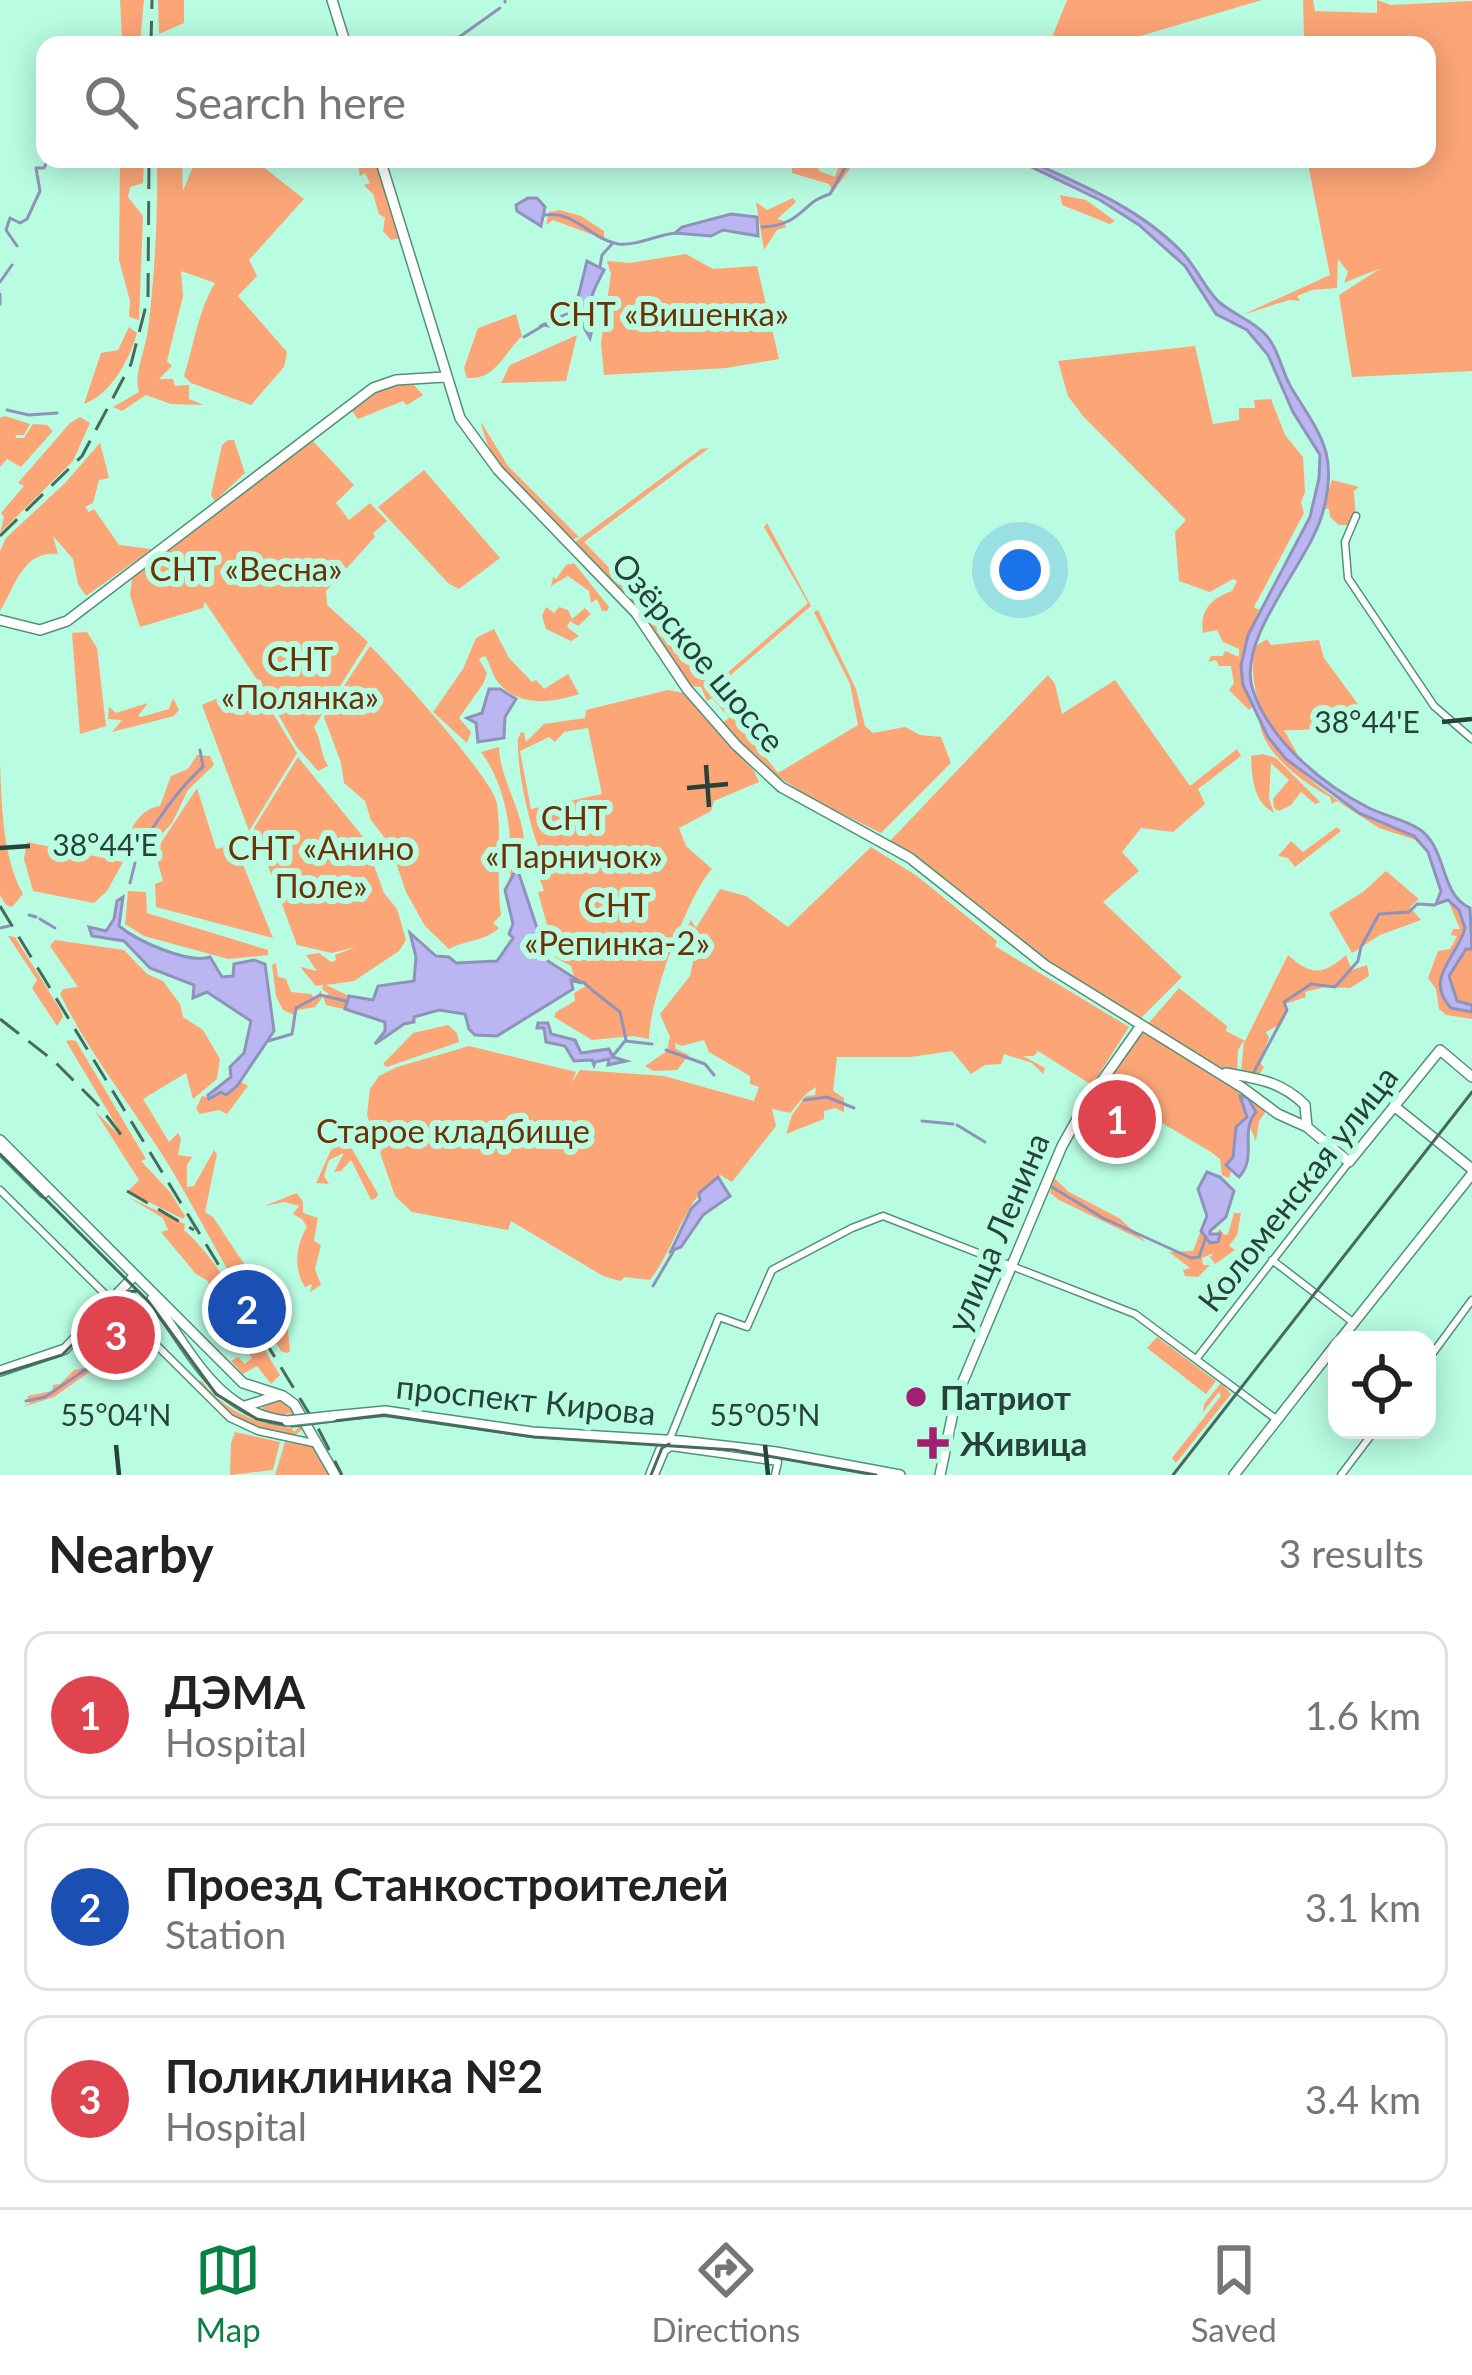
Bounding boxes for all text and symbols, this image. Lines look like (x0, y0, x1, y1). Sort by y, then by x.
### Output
search box (36, 36, 1436, 168)
icon: search (78, 69, 144, 135)
text: Search here (174, 75, 406, 129)
park label: СНТ «Вишенка» (549, 293, 789, 333)
your location (990, 540, 1050, 600)
street label: Озёрское шоссе (604, 544, 794, 760)
park label: СНТ «Весна» (150, 548, 342, 588)
park label: СНТ «Полянка» (221, 638, 379, 716)
text: 38°44'E (1314, 703, 1420, 739)
park label: СНТ «Парничок» (485, 797, 663, 875)
text: 38°44'E (52, 826, 158, 862)
park label: СНТ «Анино Поле» (228, 827, 414, 905)
park label: СНТ «Репинка-2» (524, 884, 710, 962)
street label: Коломенская улица (1189, 1057, 1405, 1319)
pin: 1 (1078, 1074, 1156, 1164)
park label: Старое кладбище (316, 1110, 590, 1150)
street label: улица Ленина (937, 1127, 1057, 1337)
pin: 2 (208, 1264, 286, 1354)
pin: 3 (77, 1290, 155, 1380)
map controls (1328, 1331, 1436, 1439)
button: locate (1328, 1331, 1436, 1439)
street label: проспект Кирова (394, 1365, 658, 1433)
place label: Патриот (940, 1377, 1071, 1417)
marker: Патриот (903, 1384, 929, 1410)
text: 55°04'N (60, 1396, 172, 1432)
text: 55°05'N (709, 1396, 821, 1432)
place label: Живица (960, 1423, 1087, 1463)
marker: Живица (917, 1427, 949, 1459)
text: Nearby (48, 1523, 214, 1584)
text: 3 results (1279, 1530, 1424, 1576)
text: ДЭМА (165, 1665, 305, 1719)
text: 1 (79, 1692, 101, 1738)
text: 1.6 km (1305, 1692, 1421, 1738)
text: Hospital (165, 1719, 307, 1765)
text: Проезд Станкостроителей (165, 1857, 729, 1911)
text: 2 (79, 1884, 101, 1930)
text: 3.1 km (1305, 1884, 1421, 1930)
text: Station (165, 1911, 286, 1957)
text: Поликлиника №2 (165, 2049, 543, 2103)
text: 3 (79, 2076, 101, 2122)
text: 3.4 km (1305, 2076, 1421, 2122)
text: Hospital (165, 2103, 307, 2149)
tab: Map (195, 2237, 261, 2349)
tab: Directions (651, 2237, 800, 2349)
tab: Saved (1191, 2237, 1277, 2349)

